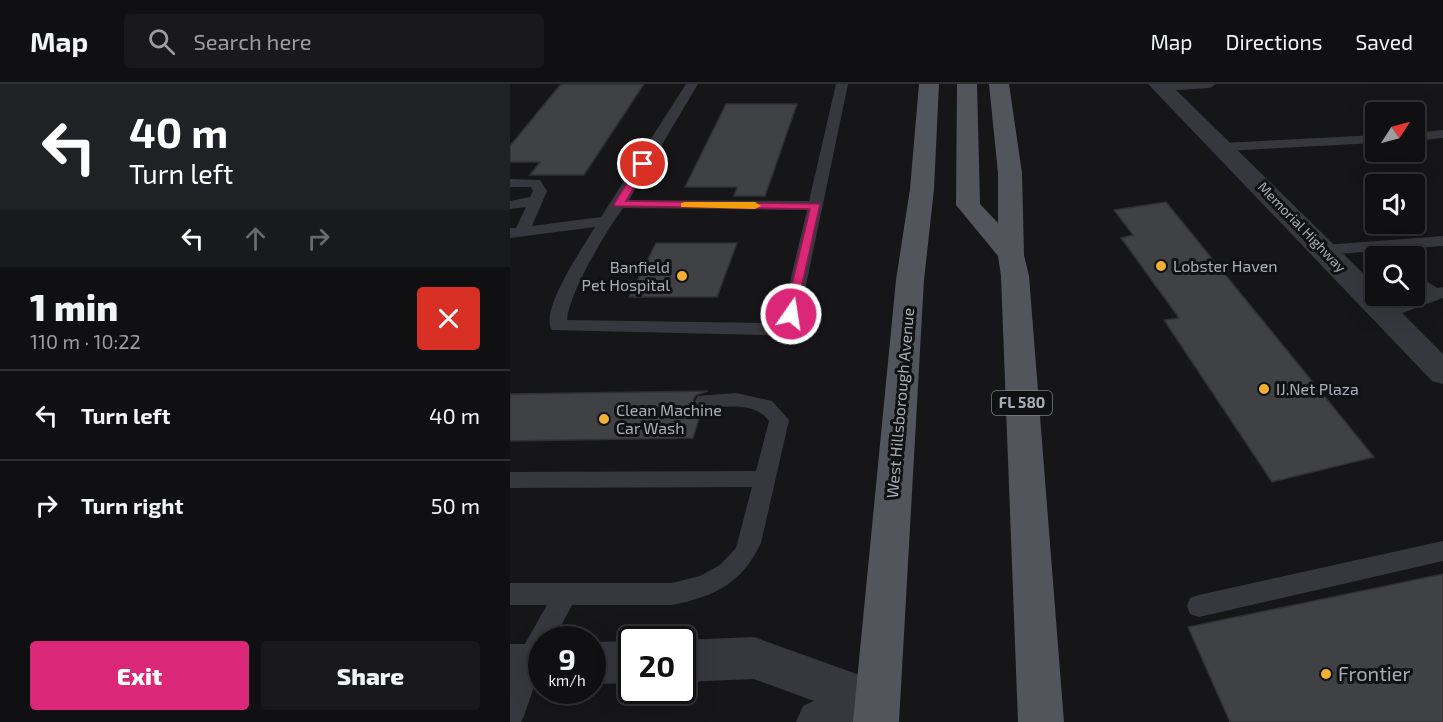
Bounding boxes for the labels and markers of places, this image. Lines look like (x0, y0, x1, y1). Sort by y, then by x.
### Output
pin (617, 138, 668, 189)
place label: Lobster Haven (1173, 256, 1278, 275)
place label: Banfield Pet Hospital (582, 257, 670, 294)
marker: Lobster Haven (1154, 259, 1168, 273)
marker: Banfield Pet Hospital (675, 269, 689, 283)
place label: IJ.Net Plaza (1276, 379, 1359, 398)
marker: IJ.Net Plaza (1257, 382, 1271, 396)
place label: Clean Machine Car Wash (616, 400, 722, 437)
marker: Clean Machine Car Wash (597, 412, 611, 426)
place label: Frontier (1338, 661, 1411, 685)
marker: Frontier (1319, 667, 1333, 681)

